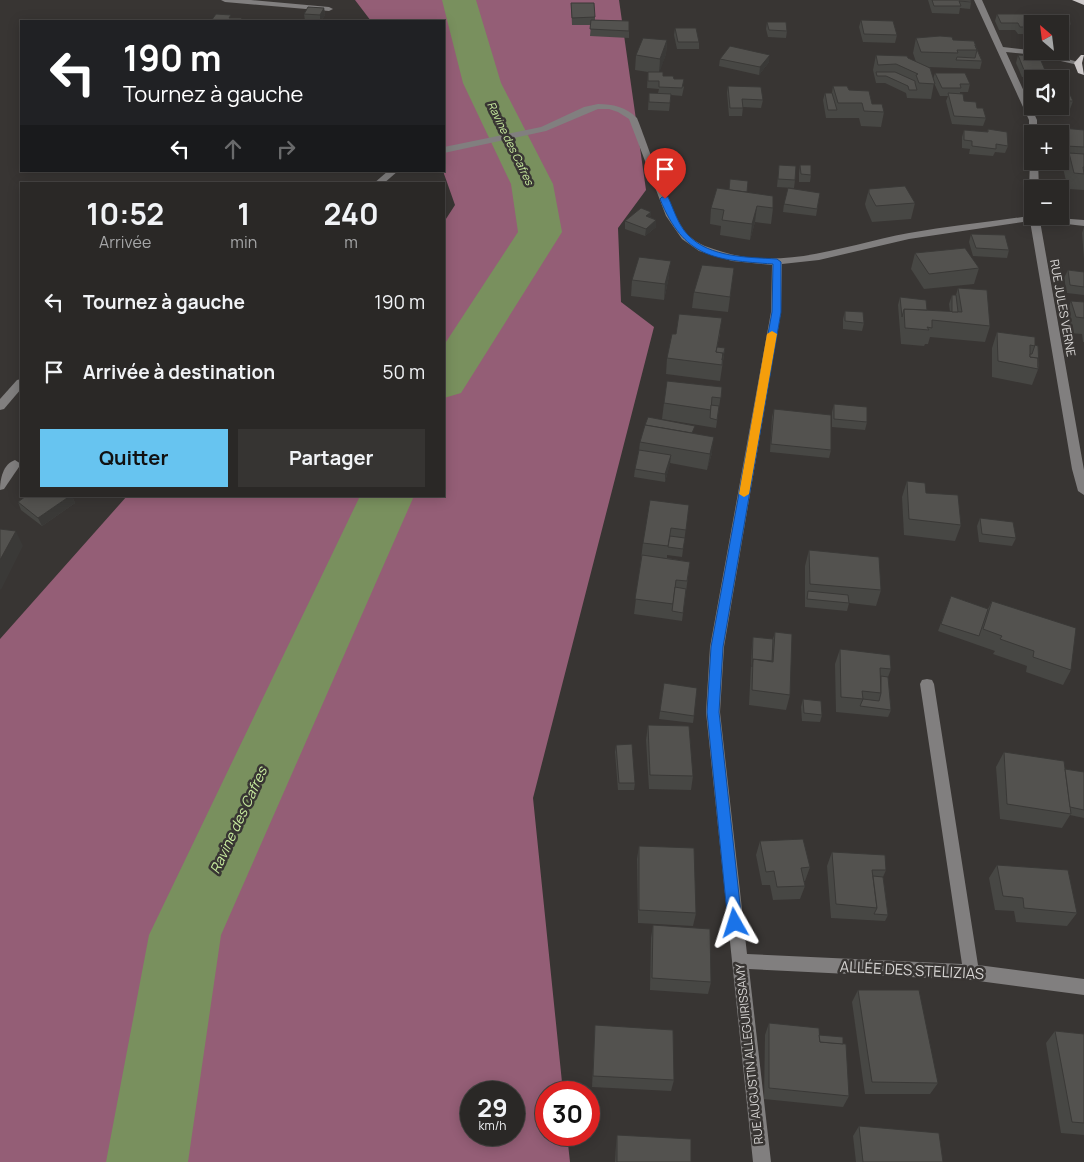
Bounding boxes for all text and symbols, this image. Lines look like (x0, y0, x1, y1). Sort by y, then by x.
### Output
north arrow (1024, 15, 1069, 60)
map controls (1024, 15, 1069, 225)
text: 190 m (123, 34, 222, 82)
icon: left (40, 40, 105, 105)
button: sound (1024, 70, 1069, 115)
text: Tournez à gauche (123, 79, 303, 109)
water label: Ravine des Cafres (484, 99, 538, 188)
button: + (1024, 125, 1069, 170)
icon: left (166, 135, 194, 163)
icon: ahead (219, 135, 247, 163)
icon: right (272, 135, 300, 163)
pin (644, 148, 686, 199)
icon: arrive (651, 155, 679, 183)
button: − (1024, 180, 1069, 225)
text: 10:52 (86, 193, 164, 234)
text: 1 (237, 193, 250, 234)
text: 240 (323, 193, 379, 234)
text: Arrivée (99, 231, 151, 253)
text: min (230, 231, 257, 253)
text: m (344, 231, 358, 253)
street label: RUE JULES VERNE (1046, 258, 1080, 358)
icon: left (40, 288, 68, 316)
text: Tournez à gauche (83, 289, 245, 315)
text: 190 m (374, 289, 425, 315)
icon: arrive (40, 358, 68, 386)
text: Arrivée à destination (83, 359, 275, 385)
text: 50 m (383, 359, 425, 385)
button: Quitter (40, 429, 228, 487)
button: Partager (238, 429, 425, 487)
water label: Ravine des Cafres (205, 762, 272, 876)
position arrow (708, 896, 760, 948)
street label: ALLÉE DES STELIZIAS (839, 956, 985, 984)
street label: RUE AUGUSTIN ALLEGUIRISSAMY (731, 963, 767, 1145)
speed limit sign: 30 (535, 1081, 600, 1146)
text: 29 (477, 1090, 508, 1125)
text: km/h (479, 1117, 506, 1134)

